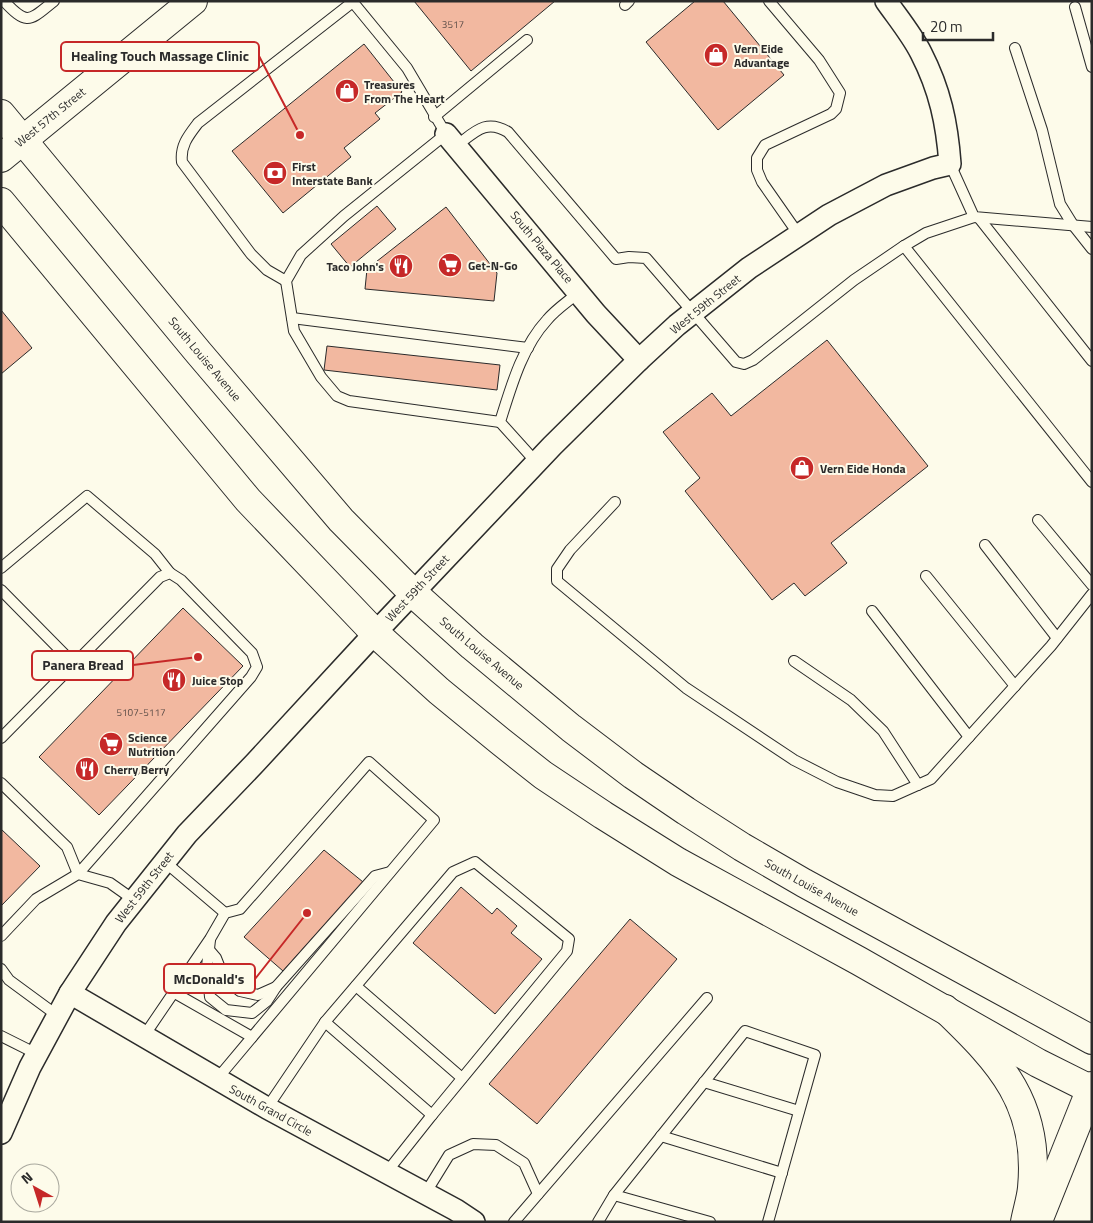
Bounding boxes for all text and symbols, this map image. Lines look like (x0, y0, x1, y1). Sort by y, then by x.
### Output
scale bar (923, 10, 993, 42)
text: 20 m (930, 15, 963, 38)
house number: 3517 (442, 17, 464, 32)
place label: Vern Eide Advantage (734, 39, 789, 72)
callout: Healing Touch Massage Clinic (61, 42, 259, 71)
shop icon: Vern Eide Advantage (703, 42, 729, 68)
text: Healing Touch Massage Clinic (71, 45, 249, 66)
place label: Treasures From The Heart (364, 75, 445, 108)
shop icon: Treasures From The Heart (334, 78, 360, 104)
street label: West 57th Street (10, 82, 90, 152)
place label: First Interstate Bank (292, 157, 373, 190)
bank icon: First Interstate Bank (262, 160, 288, 186)
street label: South Plaza Place (506, 207, 578, 287)
supermarket icon: Get-N-Go (437, 252, 463, 278)
restaurant icon: Taco John's (388, 253, 414, 279)
place label: Get-N-Go (468, 256, 518, 275)
place label: Taco John's (326, 257, 384, 276)
street label: West 59th Street (665, 269, 745, 339)
street label: South Louise Avenue (164, 313, 246, 405)
shop icon: Vern Eide Honda (789, 455, 815, 481)
place label: Vern Eide Honda (820, 459, 906, 478)
street label: West 59th Street (381, 549, 454, 626)
street label: South Louise Avenue (436, 612, 528, 694)
callout: Panera Bread (32, 651, 133, 680)
text: Panera Bread (42, 654, 124, 675)
restaurant icon: Juice Stop (161, 667, 187, 693)
place label: Juice Stop (192, 671, 244, 690)
house number: 5107-5117 (116, 705, 166, 720)
place label: Science Nutrition (128, 728, 175, 761)
supermarket icon: Science Nutrition (98, 731, 124, 757)
restaurant icon: Cherry Berry (74, 756, 100, 782)
place label: Cherry Berry (104, 760, 169, 779)
street label: West 59th Street (110, 846, 179, 927)
street label: South Louise Avenue (761, 853, 863, 921)
callout: McDonald's (164, 964, 255, 993)
text: McDonald's (174, 968, 245, 989)
street label: South Grand Circle (226, 1079, 316, 1141)
north arrow (10, 1163, 60, 1213)
text: N (16, 1166, 37, 1189)

